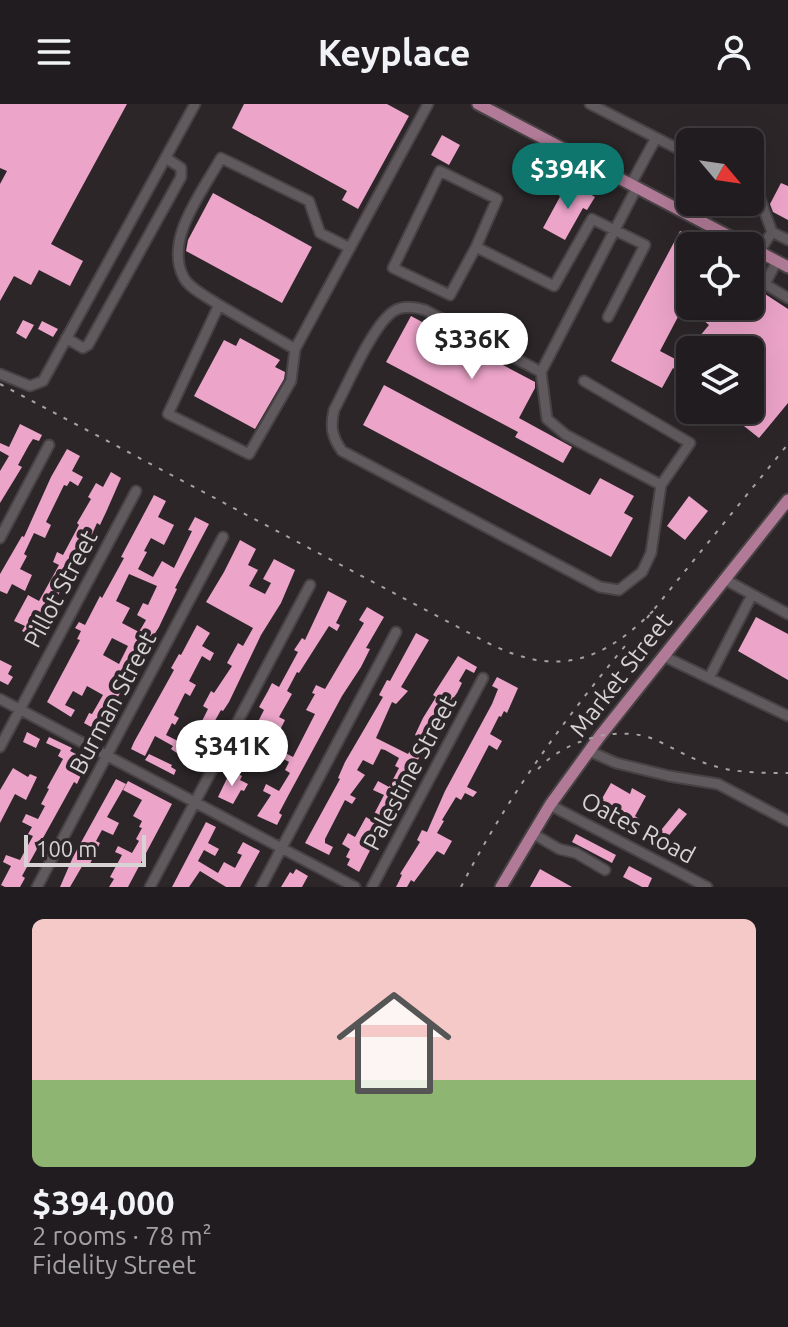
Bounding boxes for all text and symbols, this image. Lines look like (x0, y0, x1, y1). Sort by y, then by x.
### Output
icon: menu (32, 30, 76, 74)
icon: person (712, 30, 756, 74)
text: Keyplace (318, 32, 470, 73)
north arrow (676, 128, 764, 216)
map controls (676, 128, 764, 424)
pin: $394K (512, 143, 624, 211)
text: $394K (530, 154, 606, 183)
button: locate (676, 232, 764, 320)
pin: $336K (416, 313, 528, 381)
text: $336K (434, 324, 510, 353)
button: layers (676, 336, 764, 424)
street label: Pillot Street (18, 525, 103, 652)
street label: Market Street (564, 607, 678, 742)
street label: Burman Street (64, 626, 162, 779)
street label: Palestine Street (357, 690, 462, 855)
pin: $341K (176, 720, 288, 788)
text: $341K (194, 731, 270, 760)
street label: Oates Road (577, 786, 700, 869)
scale bar (24, 831, 146, 867)
text: 100 m (36, 836, 97, 861)
icon: home (322, 971, 466, 1115)
text: $394,000 (32, 1183, 175, 1221)
text: 2 rooms · 78 m² (32, 1221, 212, 1250)
text: Fidelity Street (32, 1250, 196, 1279)

